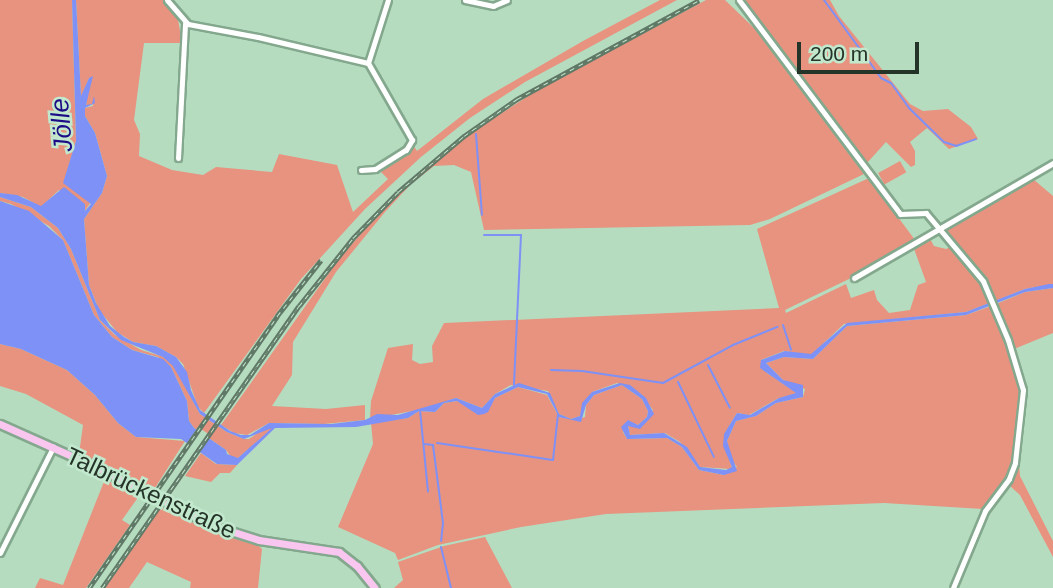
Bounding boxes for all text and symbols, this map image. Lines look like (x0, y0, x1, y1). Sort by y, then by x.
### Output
scale bar (801, 28, 923, 72)
text: 200 m (810, 42, 868, 65)
water label: Jölle (44, 97, 80, 153)
street label: Talbrückenstraße (61, 441, 241, 545)

